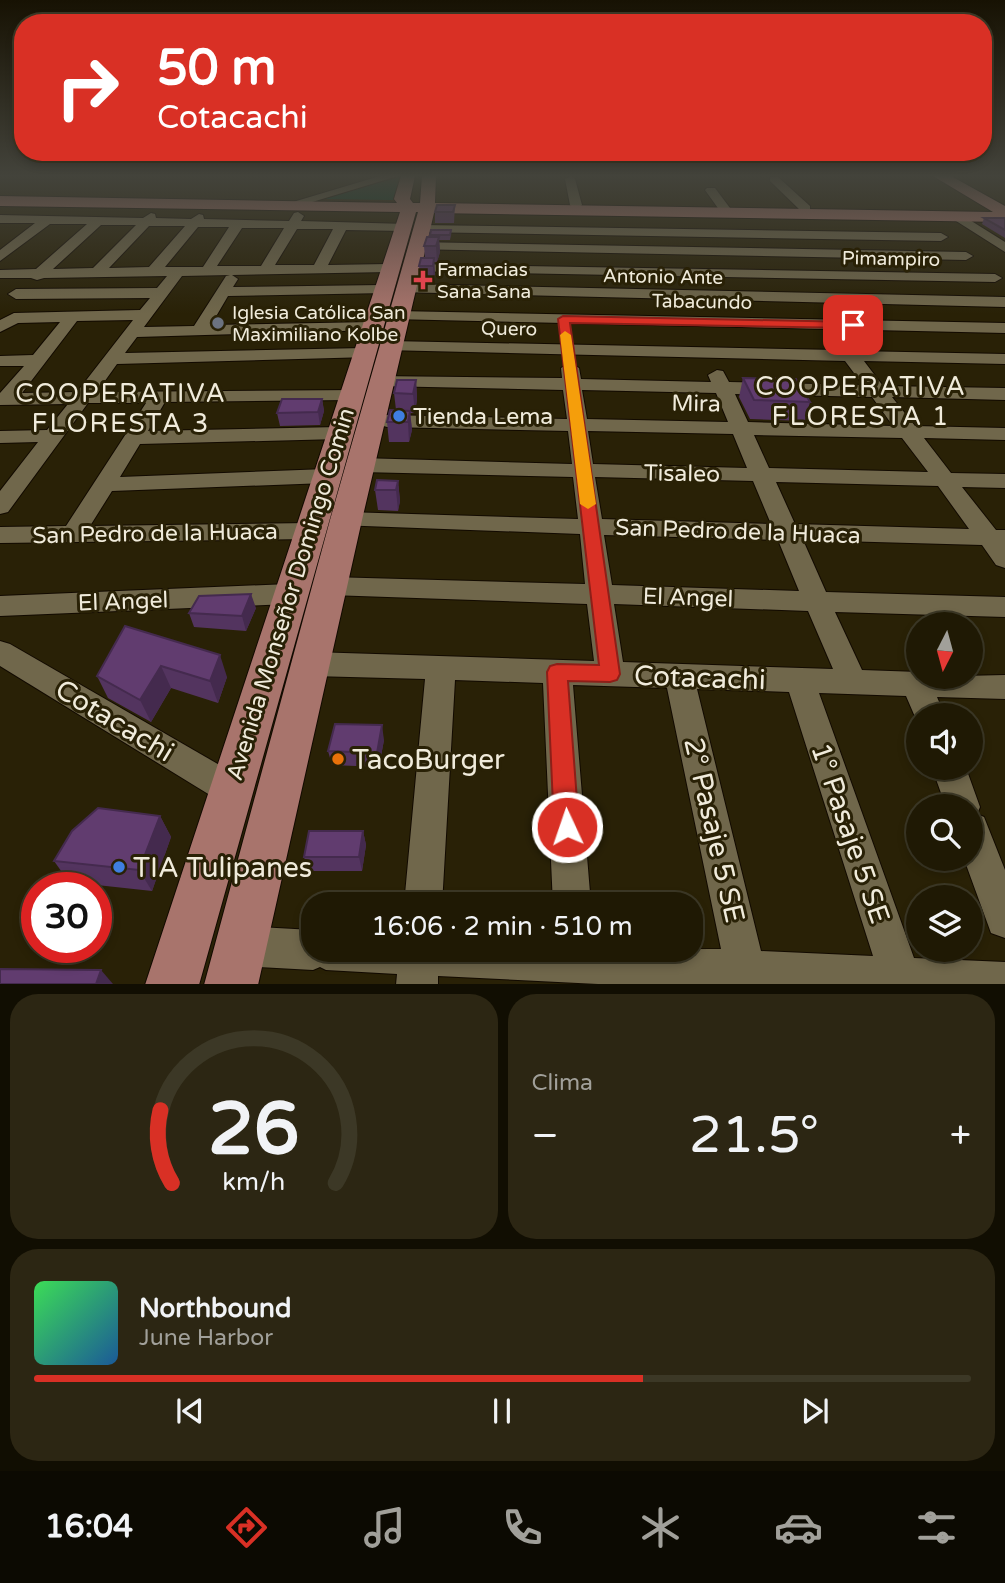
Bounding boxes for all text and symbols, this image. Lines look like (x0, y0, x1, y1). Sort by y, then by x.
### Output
text: 50 m (157, 39, 276, 98)
icon: right (42, 42, 133, 133)
text: Cotacachi (157, 99, 308, 137)
street label: Pimampiro (842, 247, 940, 271)
place label: Farmacias Sana Sana (437, 259, 531, 303)
street label: Antonio Ante (603, 265, 723, 289)
marker: Farmacias Sana Sana (415, 272, 431, 288)
street label: Tabacundo (652, 290, 752, 314)
pin (823, 295, 883, 355)
place label: Iglesia Católica San Maximiliano Kolbe (232, 302, 406, 346)
icon: arrive (834, 306, 872, 344)
marker: Iglesia Católica San Maximiliano Kolbe (210, 315, 226, 331)
street label: Quero (481, 318, 537, 340)
district label: COOPERATIVA FLORESTA 1 (755, 371, 967, 432)
district label: COOPERATIVA FLORESTA 3 (15, 378, 227, 439)
street label: Mira (671, 390, 721, 418)
place label: Tienda Lema (413, 403, 553, 431)
street label: Avenida Monseñor Domingo Comin (221, 405, 361, 784)
marker: Tienda Lema (391, 408, 407, 424)
street label: Tisaleo (644, 459, 720, 489)
street label: San Pedro de la Huaca (615, 514, 861, 550)
street label: San Pedro de la Huaca (32, 518, 278, 550)
street label: El Angel (642, 582, 734, 614)
street label: El Angel (77, 586, 169, 618)
north arrow (906, 612, 984, 690)
map controls (906, 612, 983, 962)
street label: Cotacachi (633, 659, 767, 697)
street label: Cotacachi (49, 672, 180, 769)
button: sound (906, 703, 983, 780)
street label: 2° Pasaje 5 SE (676, 734, 752, 926)
street label: 1° Pasaje 5 SE (803, 739, 897, 928)
place label: TacoBurger (352, 743, 505, 777)
marker: TacoBurger (330, 751, 346, 767)
position arrow (530, 790, 604, 864)
button: search (906, 794, 983, 871)
place label: TIA Tulipanes (133, 851, 312, 885)
marker: TIA Tulipanes (111, 859, 127, 875)
speed limit sign: 30 (21, 872, 112, 963)
button: layers (906, 885, 983, 962)
text: 16:06 · 2 min · 510 m (371, 911, 633, 942)
text: Clima (532, 1069, 593, 1097)
text: 26 (208, 1086, 299, 1174)
text: 21.5° (689, 1104, 819, 1167)
text: − (532, 1113, 559, 1159)
text: + (950, 1113, 971, 1159)
text: km/h (222, 1166, 285, 1196)
text: Northbound (139, 1293, 291, 1324)
text: June Harbor (139, 1324, 273, 1352)
icon: previous (171, 1392, 209, 1430)
icon: pause (483, 1392, 521, 1430)
icon: next (796, 1392, 834, 1430)
icon: directions (222, 1503, 271, 1552)
icon: music (360, 1503, 409, 1552)
icon: phone (498, 1503, 547, 1552)
icon: climate (636, 1503, 685, 1552)
icon: car (774, 1503, 823, 1552)
icon: filters (912, 1503, 961, 1552)
text: 16:04 (44, 1508, 133, 1546)

